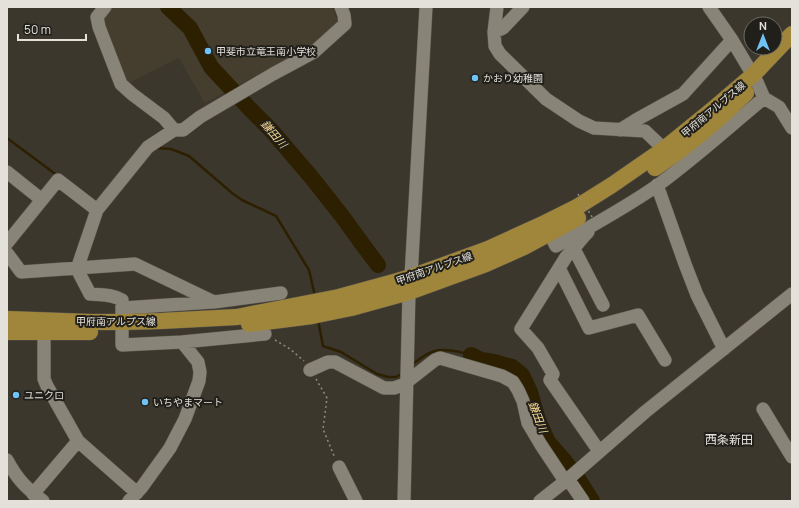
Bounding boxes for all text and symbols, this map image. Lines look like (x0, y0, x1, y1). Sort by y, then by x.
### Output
scale bar (18, 16, 86, 42)
north arrow (743, 16, 783, 56)
text: N (759, 18, 767, 33)
text: 50 m (24, 21, 51, 38)
place label: 甲斐市立竜王南小学校 (216, 44, 316, 58)
marker: 甲斐市立竜王南小学校 (203, 46, 213, 56)
place label: かおり幼稚園 (483, 71, 543, 85)
marker: かおり幼稚園 (470, 73, 480, 83)
street label: 甲府南アルプス線 (678, 78, 748, 140)
water label: 鎌田川 (258, 116, 292, 152)
street label: 甲府南アルプス線 (394, 248, 474, 288)
street label: 甲府南アルプス線 (76, 314, 156, 328)
place label: ユニクロ (24, 388, 64, 402)
marker: ユニクロ (11, 390, 21, 400)
place label: いちやまマート (153, 395, 223, 409)
marker: いちやまマート (140, 397, 150, 407)
water label: 鎌田川 (526, 399, 552, 436)
district label: 西条新田 (705, 431, 753, 448)

